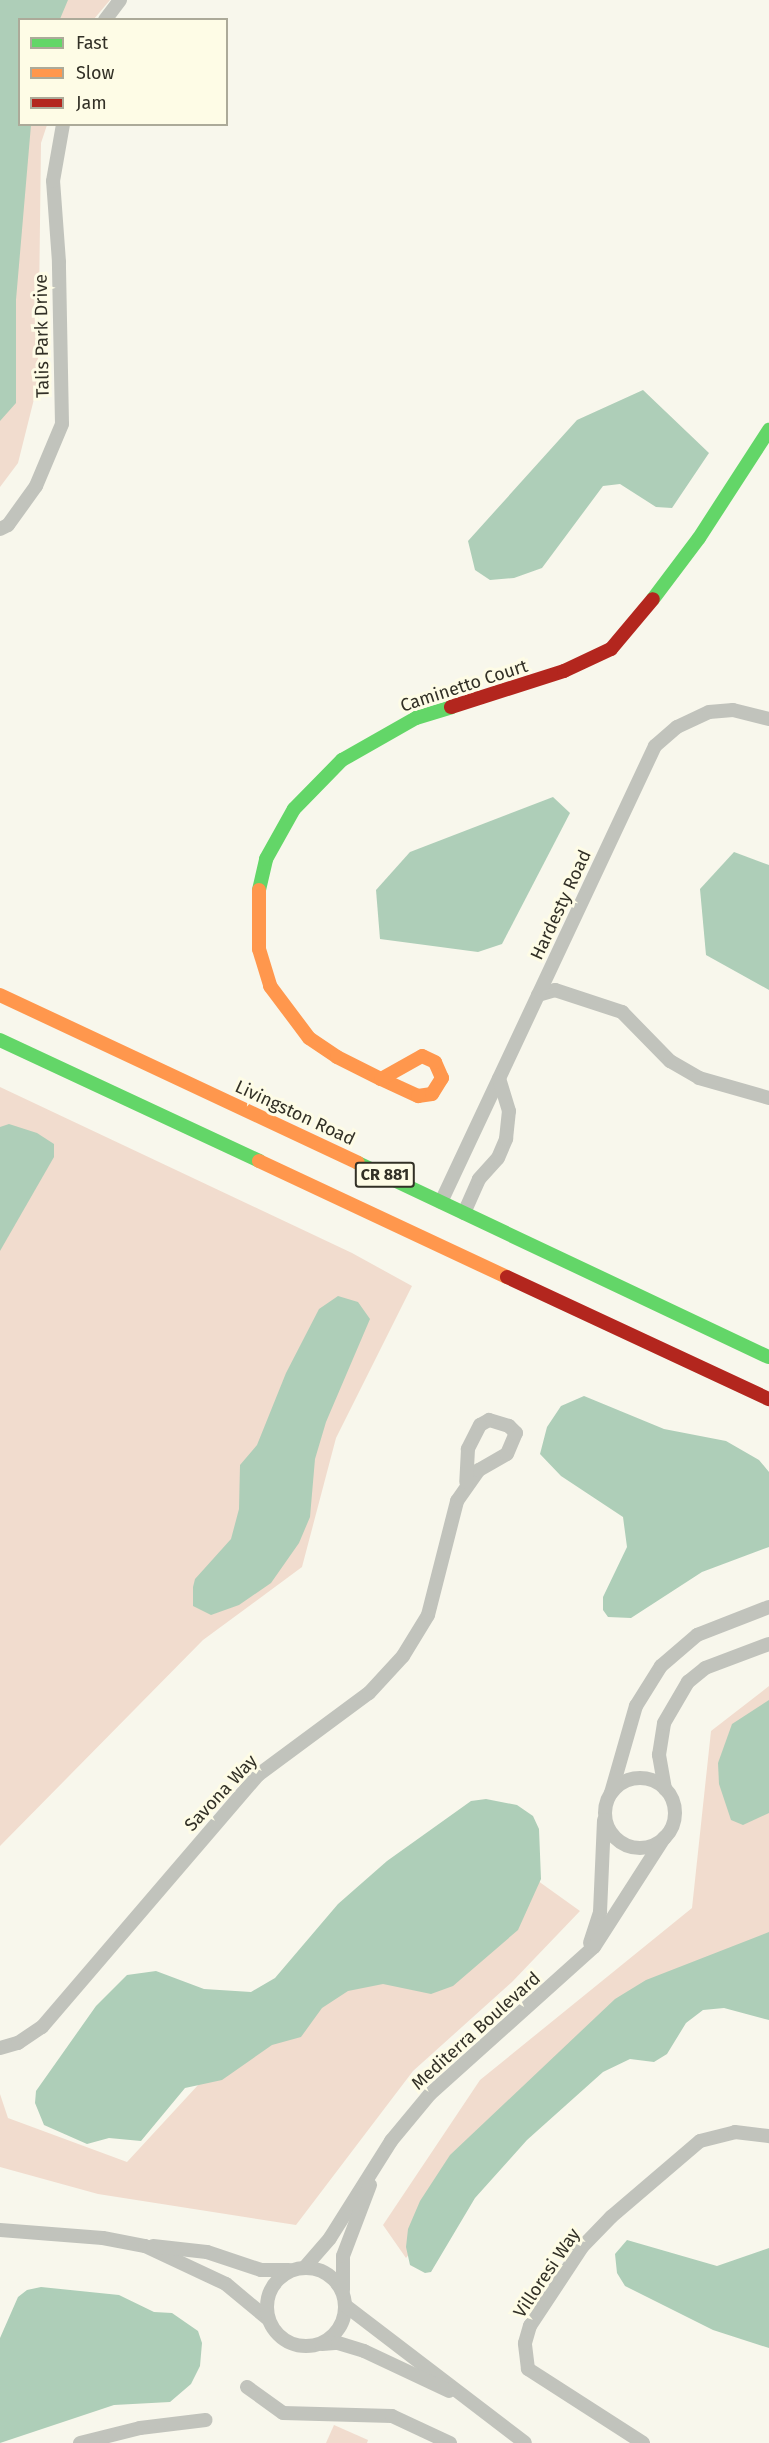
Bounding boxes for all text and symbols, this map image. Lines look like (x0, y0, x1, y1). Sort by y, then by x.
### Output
legend (18, 18, 228, 126)
text: Fast (76, 32, 108, 54)
text: Slow (76, 62, 114, 84)
text: Jam (76, 92, 107, 114)
street label: Talis Park Drive (30, 274, 54, 398)
street label: Caminetto Court (398, 655, 530, 717)
street label: Hardesty Road (526, 847, 596, 963)
street label: Livingston Road (232, 1076, 358, 1150)
road number: CR 881 (354, 1162, 416, 1188)
street label: Savona Way (180, 1750, 262, 1836)
street label: Mediterra Boulevard (407, 1967, 545, 2095)
street label: Villoresi Way (509, 2224, 585, 2322)

